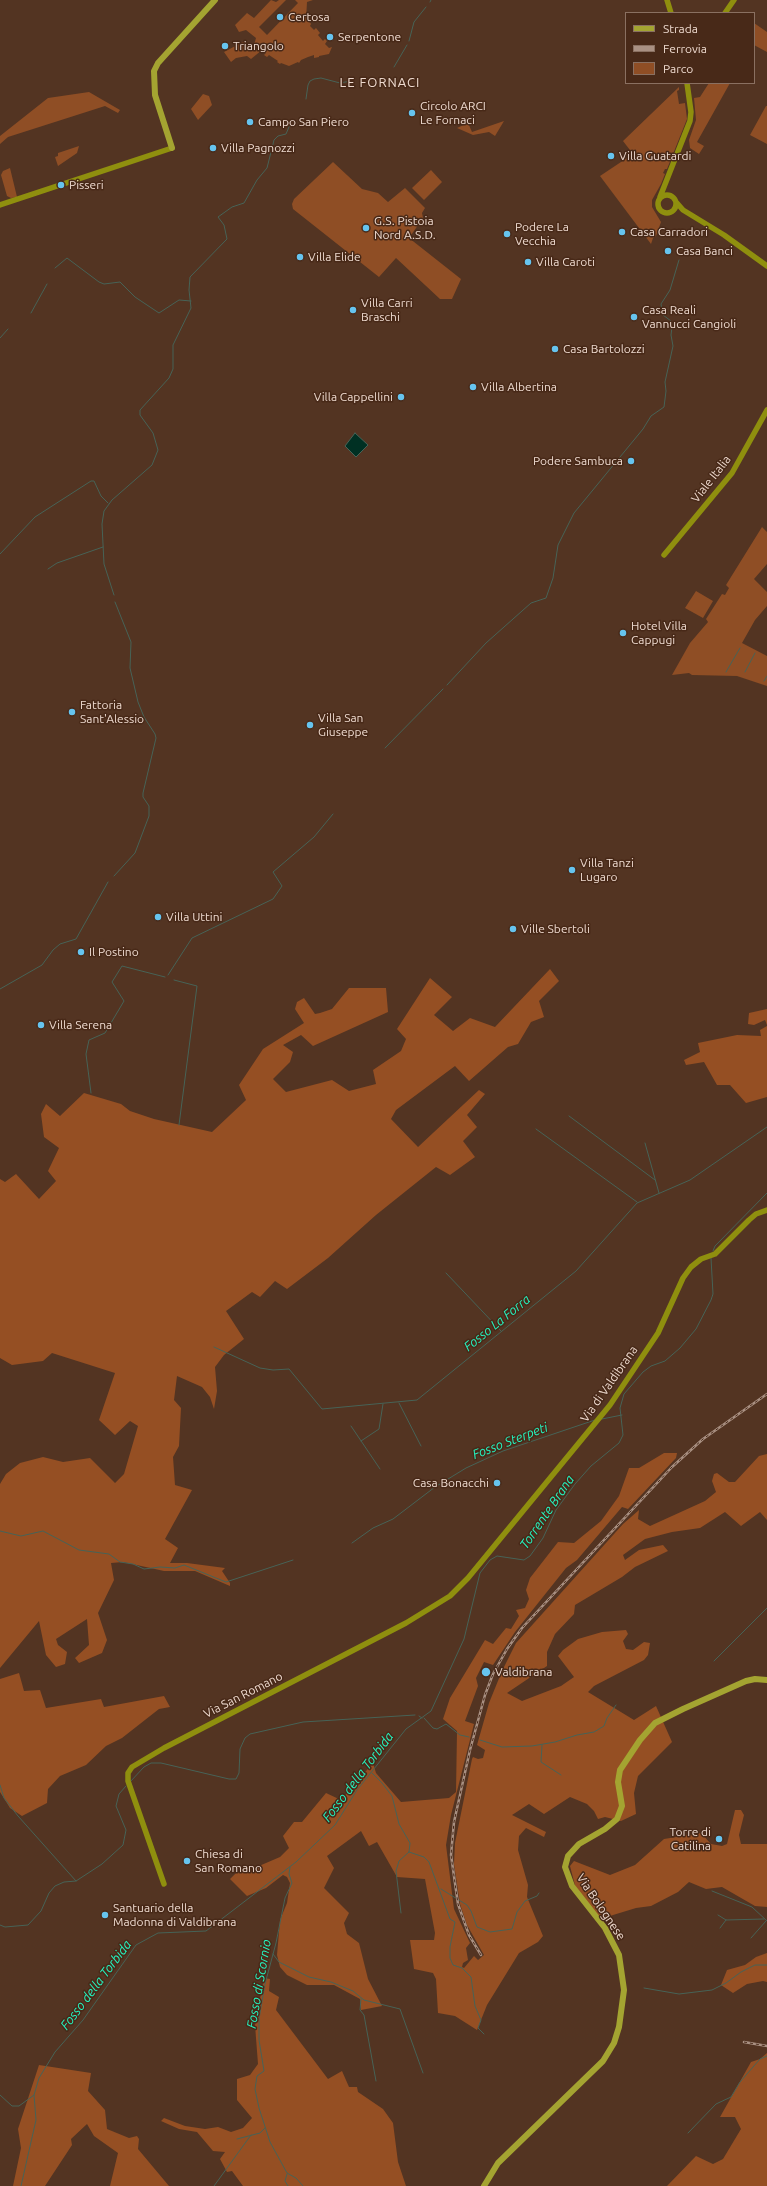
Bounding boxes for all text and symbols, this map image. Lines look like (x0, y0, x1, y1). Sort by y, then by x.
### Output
place label: Certosa (288, 10, 330, 24)
marker: Certosa (275, 12, 285, 22)
legend (625, 12, 755, 84)
text: Strada (663, 22, 698, 35)
place label: Serpentone (338, 30, 401, 44)
marker: Serpentone (325, 32, 335, 42)
place label: Triangolo (233, 39, 284, 53)
marker: Triangolo (220, 41, 230, 51)
text: Ferrovia (663, 42, 707, 55)
text: Parco (663, 62, 693, 75)
district label: LE FORNACI (340, 75, 420, 91)
place label: Circolo ARCI Le Fornaci (420, 99, 486, 127)
marker: Circolo ARCI Le Fornaci (407, 108, 417, 118)
place label: Campo San Piero (258, 115, 349, 129)
marker: Campo San Piero (245, 117, 255, 127)
place label: Villa Pagnozzi (221, 141, 295, 155)
marker: Villa Pagnozzi (208, 143, 218, 153)
place label: Villa Guatardi (619, 149, 691, 163)
marker: Villa Guatardi (606, 151, 616, 161)
place label: Pisseri (69, 178, 104, 192)
marker: Pisseri (56, 180, 66, 190)
place label: G.S. Pistoia Nord A.S.D. (374, 214, 436, 242)
place label: Podere La Vecchia (515, 220, 569, 248)
marker: G.S. Pistoia Nord A.S.D. (361, 223, 371, 233)
place label: Casa Carradori (630, 225, 708, 239)
marker: Casa Carradori (617, 227, 627, 237)
marker: Podere La Vecchia (502, 229, 512, 239)
place label: Casa Banci (676, 244, 733, 258)
marker: Casa Banci (663, 246, 673, 256)
place label: Villa Elide (308, 250, 361, 264)
marker: Villa Elide (295, 252, 305, 262)
place label: Villa Caroti (536, 255, 595, 269)
marker: Villa Caroti (523, 257, 533, 267)
place label: Villa Carri Braschi (361, 296, 413, 324)
place label: Casa Reali Vannucci Cangioli (642, 303, 736, 331)
marker: Villa Carri Braschi (348, 305, 358, 315)
marker: Casa Reali Vannucci Cangioli (629, 312, 639, 322)
place label: Casa Bartolozzi (563, 342, 645, 356)
marker: Casa Bartolozzi (550, 344, 560, 354)
place label: Villa Albertina (481, 380, 557, 394)
marker: Villa Albertina (468, 382, 478, 392)
place label: Villa Cappellini (314, 390, 393, 404)
marker: Villa Cappellini (396, 392, 406, 402)
street label: Viale Italia (688, 453, 734, 505)
place label: Podere Sambuca (533, 454, 623, 468)
marker: Podere Sambuca (626, 456, 636, 466)
place label: Hotel Villa Cappugi (631, 619, 687, 647)
marker: Hotel Villa Cappugi (618, 628, 628, 638)
place label: Fattoria Sant'Alessio (80, 698, 144, 726)
marker: Fattoria Sant'Alessio (67, 707, 77, 717)
place label: Villa San Giuseppe (318, 711, 368, 739)
marker: Villa San Giuseppe (305, 720, 315, 730)
place label: Villa Tanzi Lugaro (580, 856, 634, 884)
marker: Villa Tanzi Lugaro (567, 865, 577, 875)
place label: Villa Uttini (166, 910, 222, 924)
marker: Villa Uttini (153, 912, 163, 922)
place label: Ville Sbertoli (521, 922, 590, 936)
marker: Ville Sbertoli (508, 924, 518, 934)
place label: Il Postino (89, 945, 139, 959)
marker: Il Postino (76, 947, 86, 957)
place label: Villa Serena (49, 1018, 112, 1032)
marker: Villa Serena (36, 1020, 46, 1030)
water label: Fosso La Forra (461, 1291, 533, 1355)
street label: Via di Valdibrana (577, 1343, 641, 1425)
water label: Fosso Sterpeti (470, 1419, 550, 1463)
water label: Torrente Brana (517, 1472, 577, 1552)
place label: Casa Bonacchi (413, 1476, 489, 1490)
marker: Casa Bonacchi (492, 1478, 502, 1488)
place label: Valdibrana (495, 1665, 552, 1679)
marker: Valdibrana (480, 1666, 492, 1678)
street label: Via San Romano (201, 1669, 285, 1721)
water label: Fosso della Torbida (319, 1729, 397, 1825)
place label: Torre di Catilina (669, 1825, 711, 1853)
marker: Torre di Catilina (714, 1834, 724, 1844)
place label: Chiesa di San Romano (195, 1847, 262, 1875)
marker: Chiesa di San Romano (182, 1856, 192, 1866)
street label: Via Bolognese (574, 1871, 628, 1943)
place label: Santuario della Madonna di Valdibrana (113, 1901, 236, 1929)
marker: Santuario della Madonna di Valdibrana (100, 1910, 110, 1920)
water label: Fosso della Torbida (57, 1937, 135, 2033)
water label: Fosso di Scornio (243, 1938, 275, 2030)

